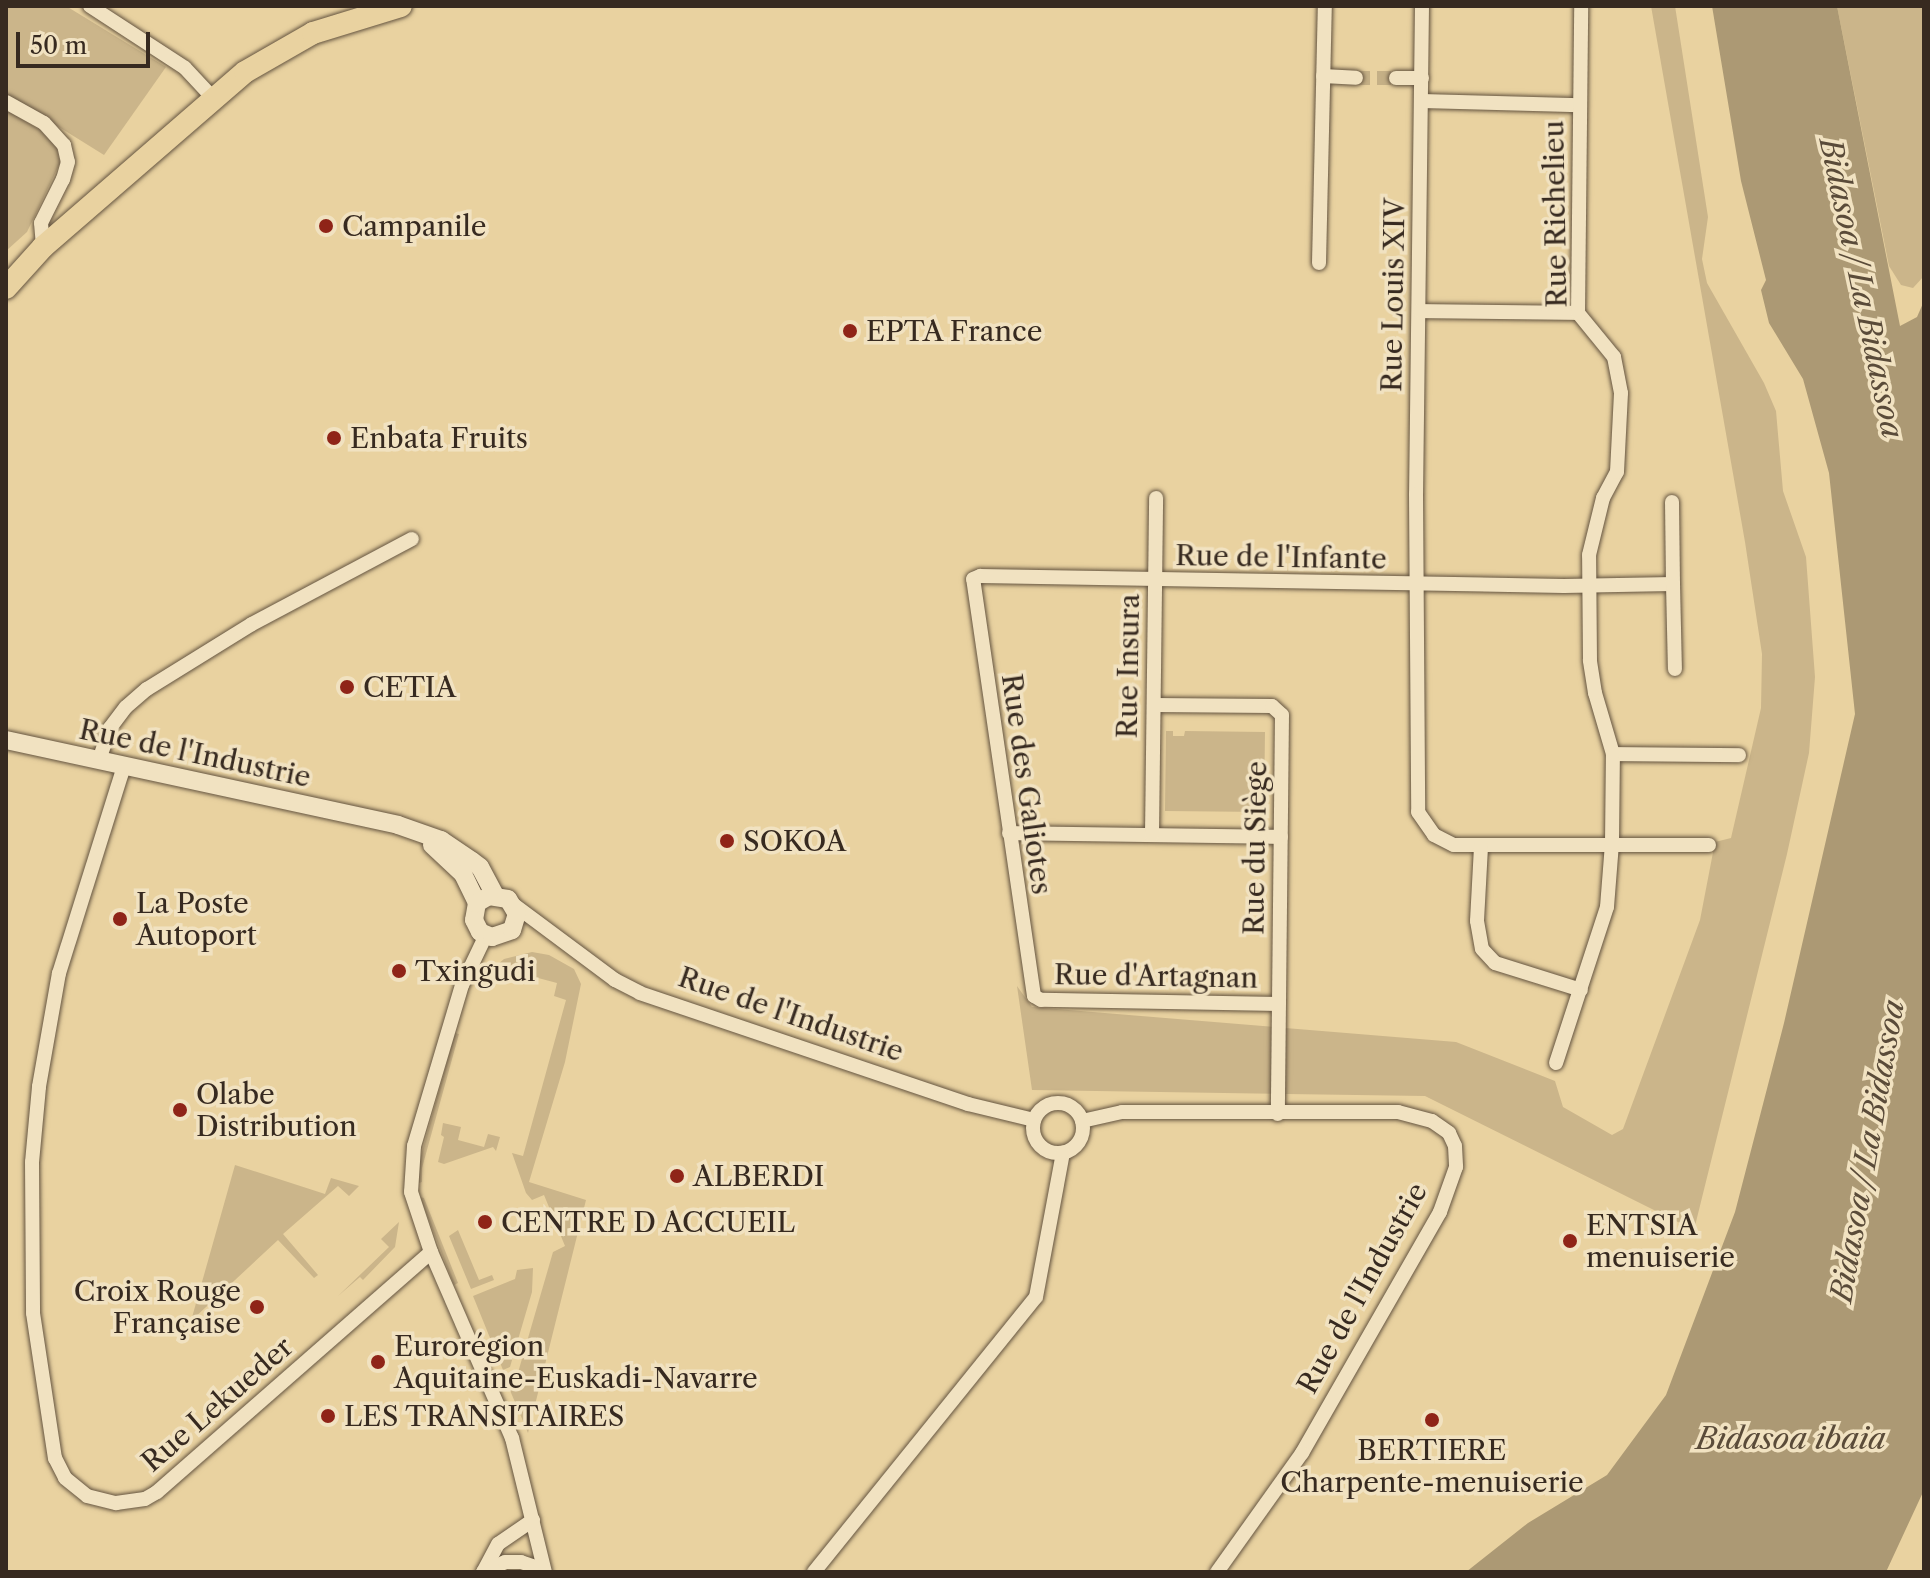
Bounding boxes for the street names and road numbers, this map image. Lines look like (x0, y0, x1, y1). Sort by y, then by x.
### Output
street label: Rue Richelieu (1537, 120, 1573, 308)
street label: Rue Louis XIV (1375, 197, 1411, 393)
street label: Rue de l'Infante (1175, 538, 1387, 576)
street label: Rue Insura (1110, 593, 1146, 739)
street label: Rue des Galiotes (995, 672, 1059, 896)
street label: Rue de l'Industrie (76, 712, 314, 794)
street label: Rue du Siège (1237, 761, 1273, 935)
street label: Rue d'Artagnan (1054, 957, 1258, 995)
street label: Rue de l'Industrie (674, 960, 908, 1068)
street label: Rue de l'Industrie (1290, 1177, 1434, 1399)
street label: Rue Lekueder (135, 1329, 299, 1479)

